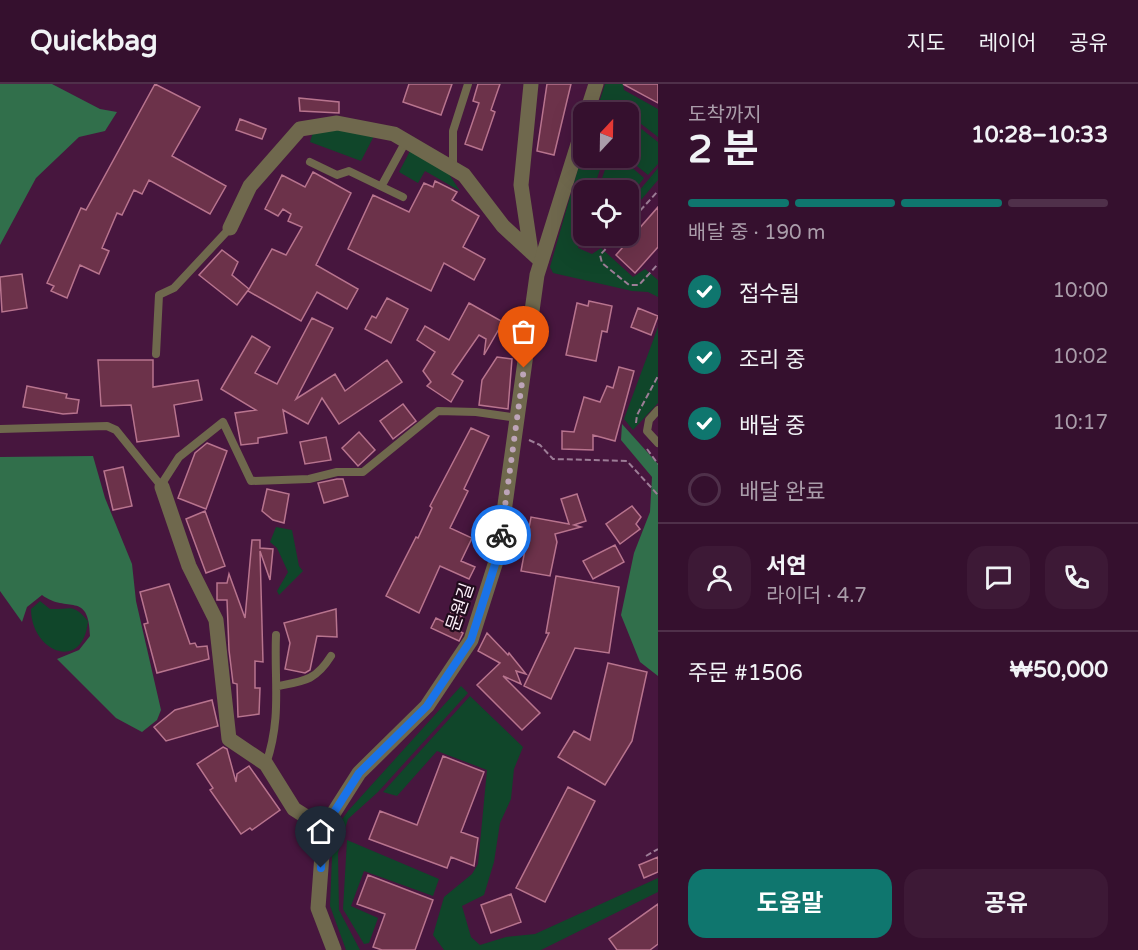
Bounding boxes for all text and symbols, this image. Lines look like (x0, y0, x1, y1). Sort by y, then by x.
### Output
text: Quickbag (30, 24, 158, 58)
text: 지도 (907, 31, 945, 56)
text: 레이어 (978, 31, 1036, 56)
text: 공유 (1069, 31, 1108, 56)
north arrow (573, 102, 639, 168)
map controls (573, 102, 639, 246)
text: 도착까지 (688, 103, 762, 127)
text: 10:28–10:33 (971, 122, 1108, 148)
text: 2 분 (688, 126, 759, 173)
button: locate (573, 180, 639, 246)
text: 배달 중 · 190 m (688, 221, 825, 245)
icon: check (688, 275, 721, 308)
text: 10:00 (1053, 279, 1108, 303)
text: 접수됨 (739, 281, 800, 307)
pin (498, 306, 549, 368)
icon: bag (507, 315, 540, 348)
icon: check (688, 341, 721, 374)
text: 10:02 (1053, 345, 1108, 369)
text: 조리 중 (739, 347, 805, 373)
icon: check (688, 407, 721, 440)
text: 10:17 (1053, 411, 1108, 435)
text: 배달 중 (739, 413, 805, 439)
text: 배달 완료 (739, 479, 826, 505)
courier (471, 505, 531, 565)
icon: bike (485, 519, 518, 552)
button: person (688, 546, 751, 609)
button: chat (967, 546, 1030, 609)
button: phone (1045, 546, 1108, 609)
text: 서연 (766, 553, 806, 579)
street label: 문원길 (442, 580, 478, 634)
text: 라이더 · 4.7 (766, 584, 867, 608)
text: ₩50,000 (1009, 657, 1108, 683)
text: 주문 #1506 (688, 660, 803, 686)
pin (295, 806, 346, 868)
icon: home (304, 815, 337, 848)
button: 도움말 (688, 869, 892, 938)
button: 공유 (904, 869, 1108, 938)

